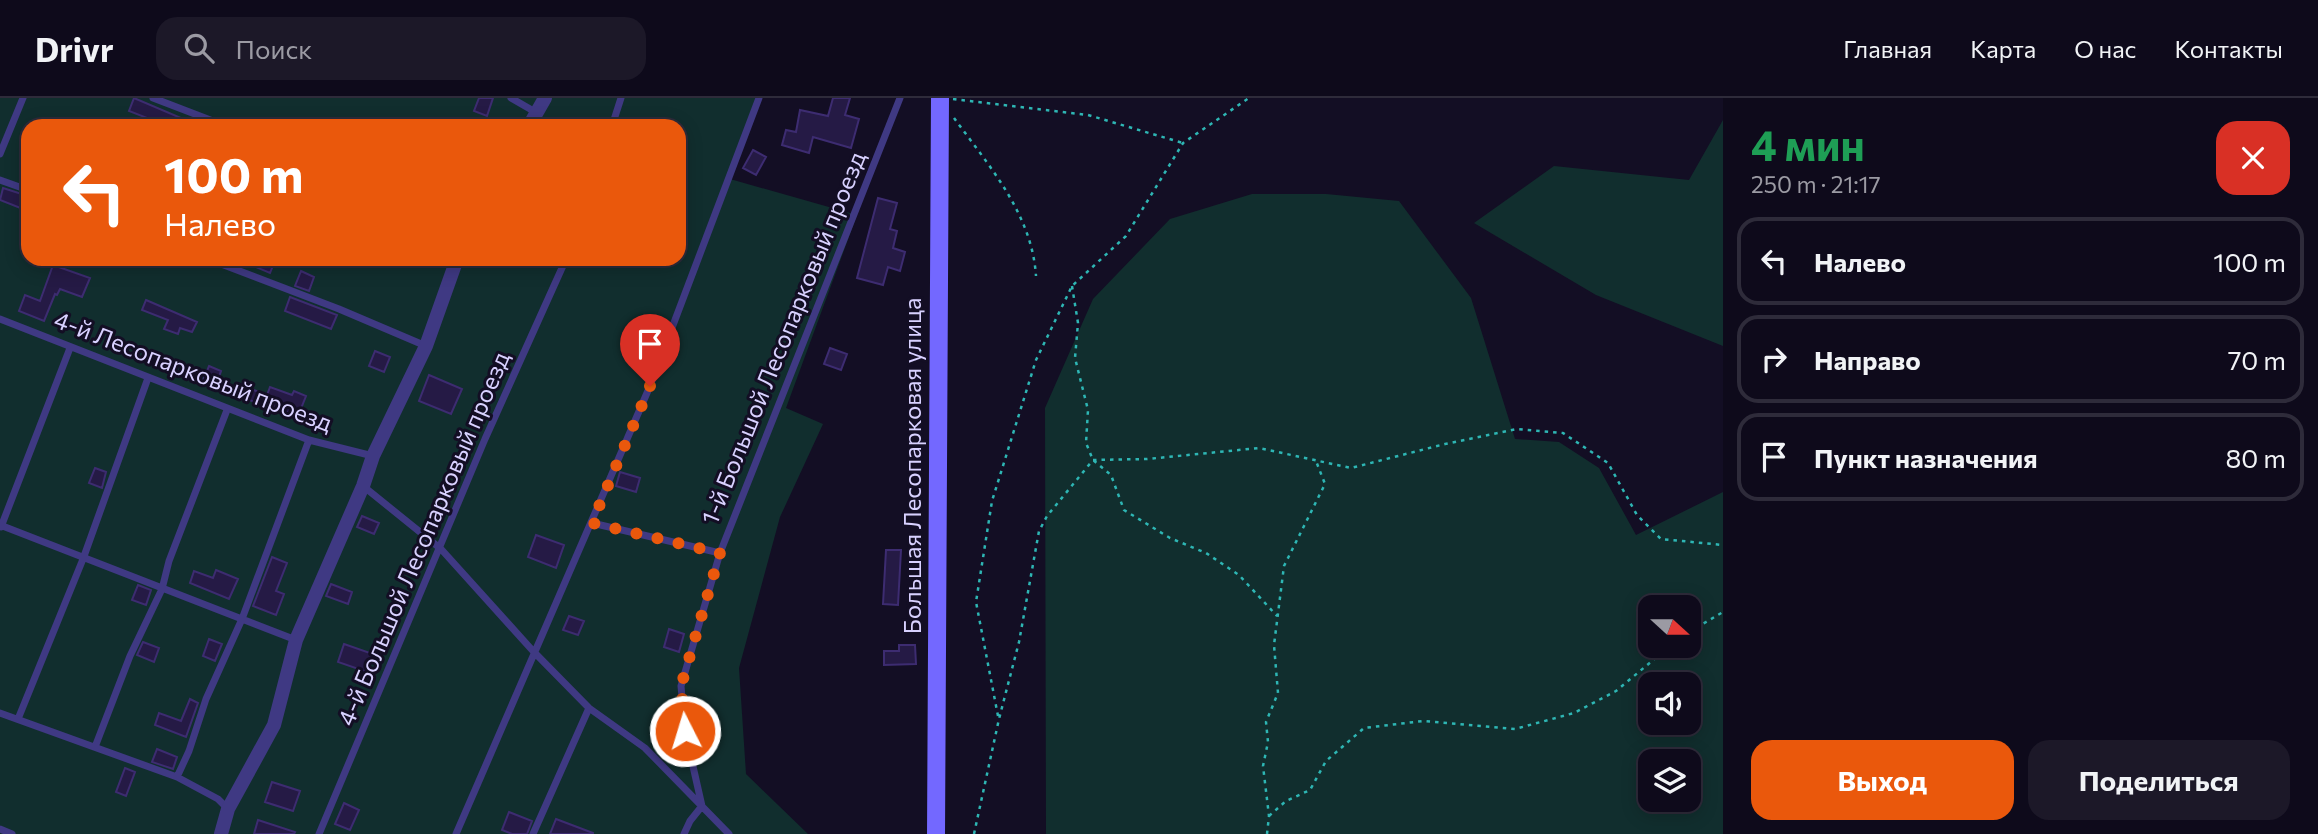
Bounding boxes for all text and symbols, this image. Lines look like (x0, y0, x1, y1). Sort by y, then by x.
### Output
search box (156, 17, 646, 80)
text: Drivr (35, 28, 114, 69)
icon: search (180, 29, 218, 67)
text: Поиск (236, 33, 312, 64)
text: Главная (1843, 34, 1932, 63)
text: Карта (1970, 34, 2036, 63)
text: О нас (2074, 34, 2136, 63)
text: Контакты (2174, 34, 2283, 63)
text: 4 мин (1751, 118, 1865, 170)
button: close (2216, 121, 2290, 195)
text: 100 m (164, 143, 303, 203)
icon: left (49, 147, 140, 238)
street label: 1-й Большой Лесопарковый проезд (694, 147, 871, 528)
text: 250 m · 21:17 (1751, 170, 1881, 198)
text: Налево (164, 203, 276, 243)
icon: left (1755, 242, 1793, 280)
text: Налево (1814, 246, 1906, 277)
text: 100 m (2213, 246, 2286, 277)
street label: Большая Лесопарковая улица (897, 298, 926, 634)
street label: 4-й Лесопарковый проезд (50, 304, 337, 437)
pin (620, 314, 680, 386)
icon: arrive (631, 325, 669, 363)
icon: right (1755, 340, 1793, 378)
text: Направо (1814, 344, 1921, 375)
text: 70 m (2228, 344, 2286, 375)
street label: 4-й Большой Лесопарковый проезд (330, 347, 515, 730)
icon: arrive (1755, 438, 1793, 476)
text: Пункт назначения (1814, 442, 2038, 473)
text: 80 m (2226, 442, 2286, 473)
north arrow (1638, 595, 1701, 658)
map controls (1638, 595, 1701, 812)
button: sound (1638, 672, 1701, 735)
position arrow (648, 694, 722, 768)
button: Выход (1751, 740, 2014, 820)
button: Поделиться (2028, 740, 2290, 820)
button: layers (1638, 749, 1701, 812)

